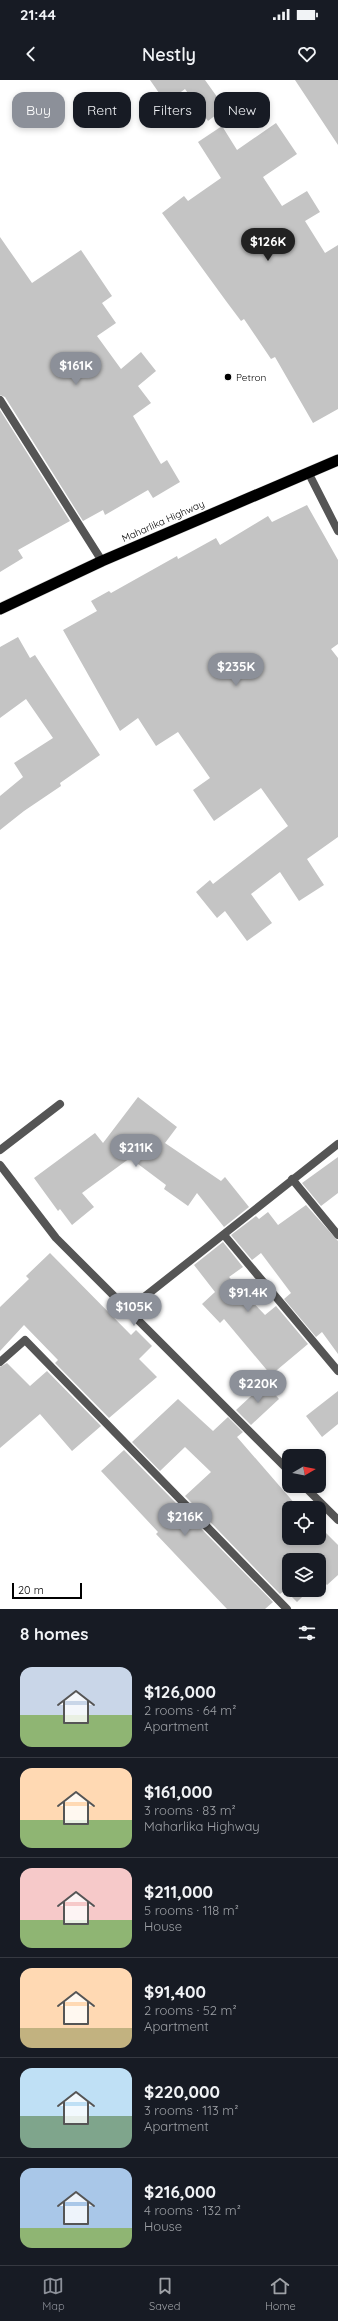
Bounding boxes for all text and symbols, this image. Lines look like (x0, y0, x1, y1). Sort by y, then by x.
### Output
text: 21:44 (20, 5, 56, 24)
icon: back (20, 43, 42, 65)
text: Nestly (142, 43, 196, 66)
icon: heart (296, 43, 318, 65)
chip: Buy (12, 92, 65, 128)
chip: Rent (73, 92, 131, 128)
chip: Filters (139, 92, 206, 128)
chip: New (214, 92, 270, 128)
pin: $126K (240, 228, 296, 262)
text: $126K (250, 233, 286, 249)
pin: $161K (48, 352, 104, 386)
text: $161K (59, 357, 93, 373)
place label: Petron (236, 371, 266, 384)
marker: Petron (223, 372, 233, 382)
street label: Maharlika Highway (120, 497, 206, 545)
pin: $235K (208, 653, 264, 687)
text: $235K (217, 658, 255, 674)
pin: $211K (108, 1134, 164, 1168)
text: $211K (119, 1139, 153, 1155)
pin: $91.4K (215, 1279, 281, 1313)
text: $91.4K (228, 1284, 268, 1300)
pin: $105K (106, 1293, 162, 1327)
text: $105K (116, 1298, 152, 1314)
pin: $220K (230, 1370, 286, 1404)
text: $220K (238, 1375, 278, 1391)
north arrow (282, 1449, 326, 1493)
map controls (282, 1449, 326, 1597)
button: locate (282, 1501, 326, 1545)
pin: $216K (157, 1503, 213, 1537)
text: $216K (167, 1508, 203, 1524)
button: layers (282, 1553, 326, 1597)
scale bar (12, 1581, 82, 1600)
text: 20 m (18, 1583, 44, 1597)
icon: filters (296, 1622, 318, 1644)
text: 8 homes (20, 1623, 89, 1644)
text: $126,000 (144, 1681, 216, 1702)
icon: home (52, 1683, 100, 1731)
text: 2 rooms · 64 m² (144, 1702, 236, 1718)
text: Apartment (144, 1718, 209, 1734)
text: $161,000 (144, 1781, 212, 1802)
icon: home (52, 1784, 100, 1832)
text: 3 rooms · 83 m² (144, 1802, 236, 1818)
text: Maharlika Highway (144, 1818, 260, 1834)
text: $211,000 (144, 1881, 213, 1902)
icon: home (52, 1884, 100, 1932)
text: 5 rooms · 118 m² (144, 1902, 239, 1918)
text: House (144, 1918, 182, 1934)
text: $91,400 (144, 1981, 206, 2002)
icon: home (52, 1984, 100, 2032)
text: 2 rooms · 52 m² (144, 2002, 237, 2018)
text: Apartment (144, 2018, 209, 2034)
text: $220,000 (144, 2081, 220, 2102)
icon: home (52, 2084, 100, 2132)
text: 3 rooms · 113 m² (144, 2102, 238, 2118)
text: Apartment (144, 2118, 209, 2134)
text: $216,000 (144, 2181, 216, 2202)
icon: home (52, 2184, 100, 2232)
text: 4 rooms · 132 m² (144, 2202, 241, 2218)
text: House (144, 2218, 182, 2234)
tab: Map (42, 2275, 65, 2313)
tab: Saved (149, 2275, 180, 2313)
tab: Home (265, 2275, 296, 2313)

